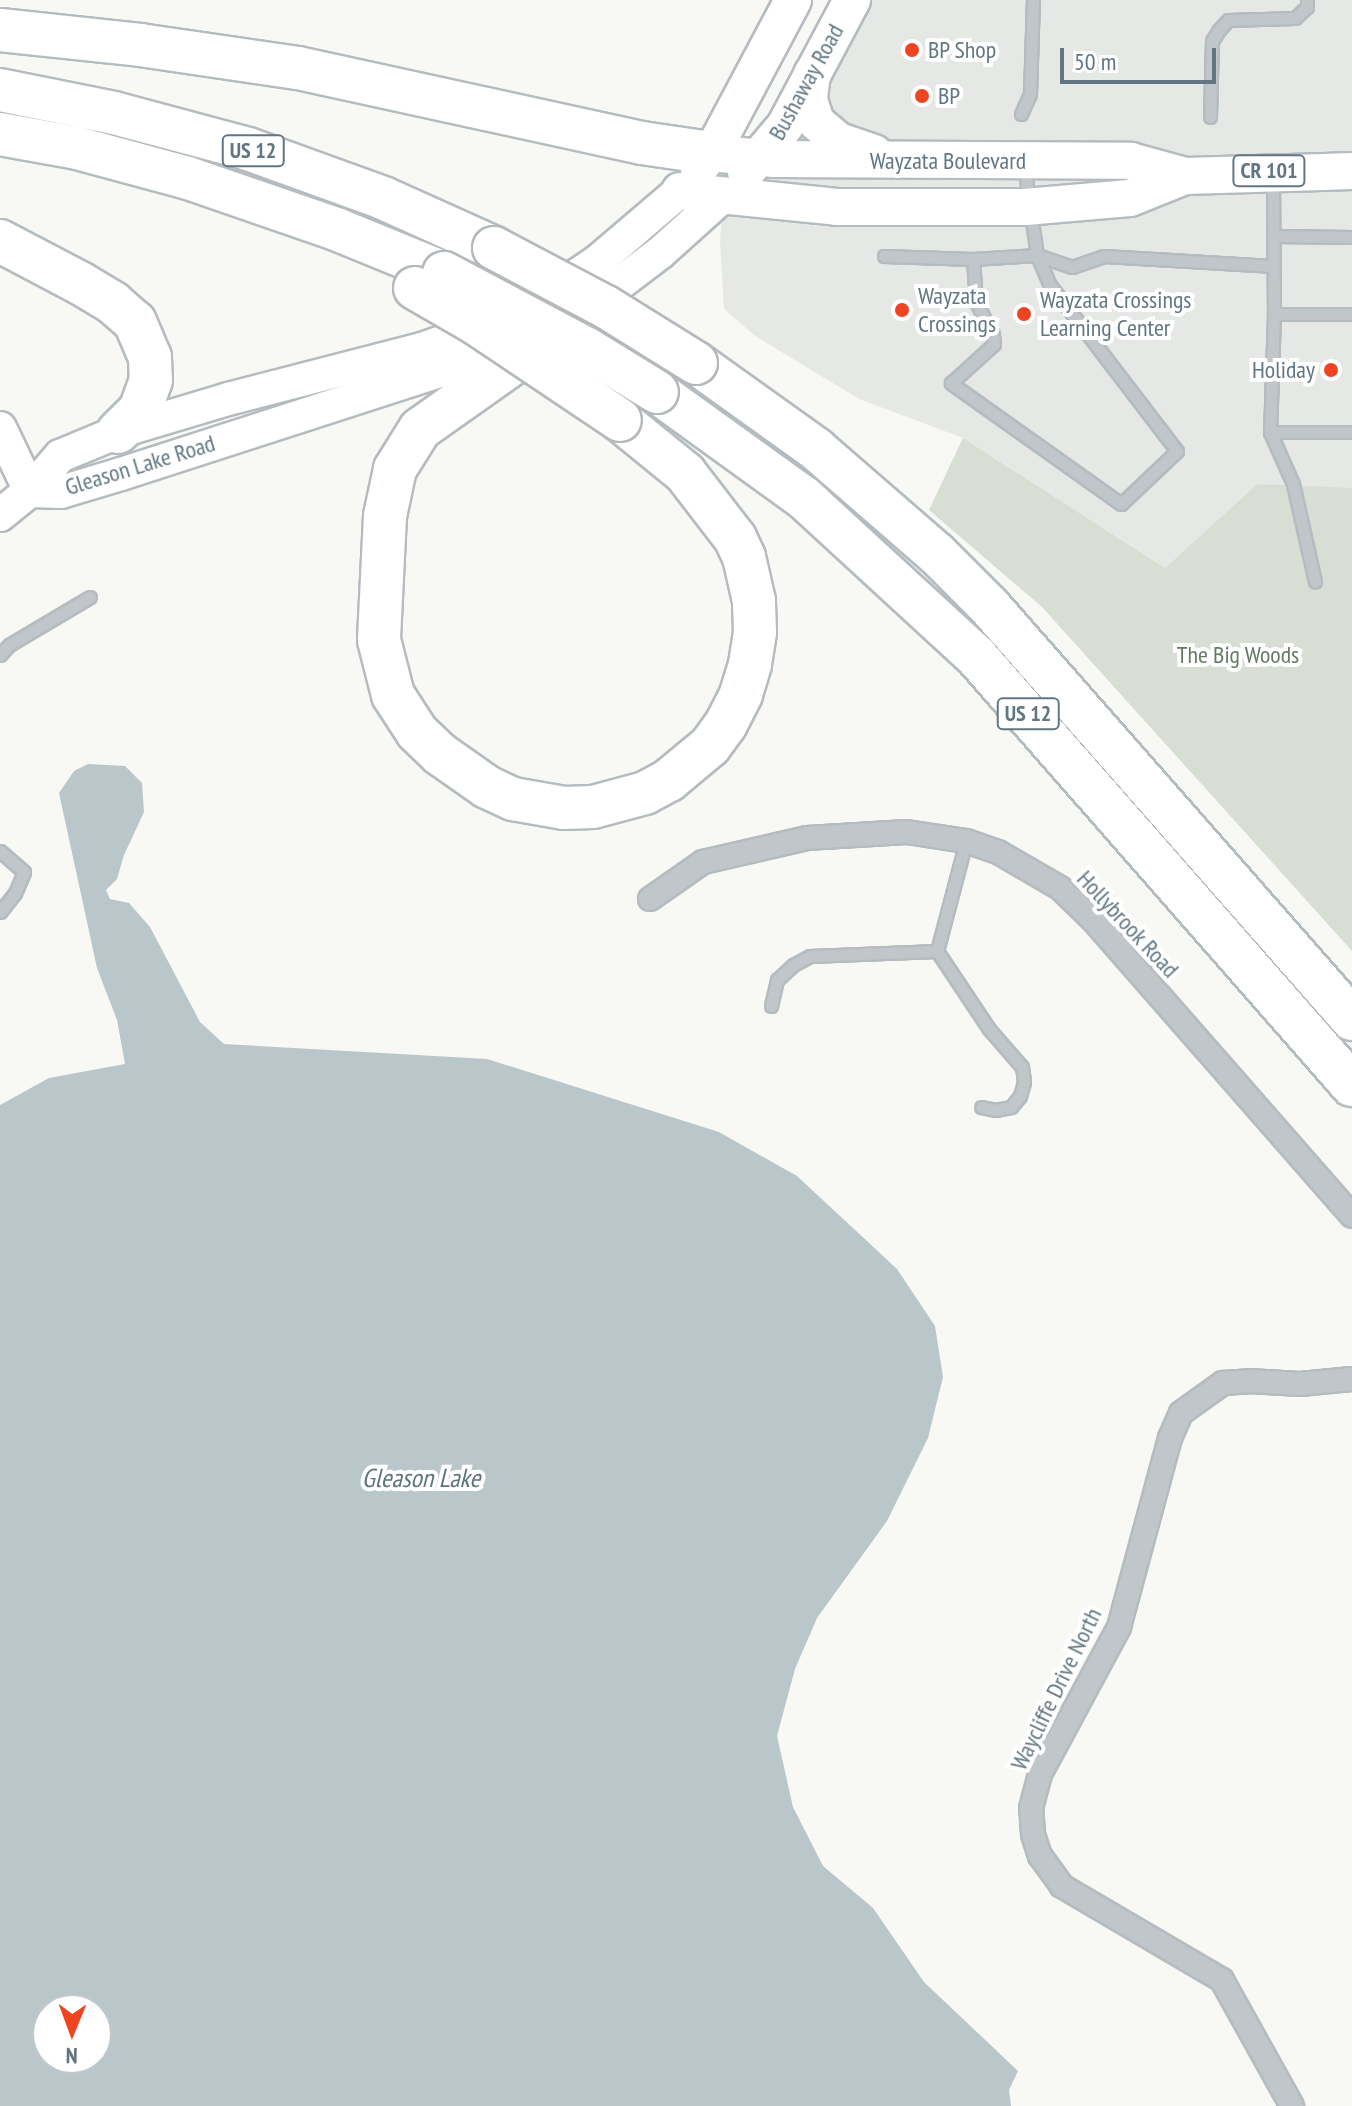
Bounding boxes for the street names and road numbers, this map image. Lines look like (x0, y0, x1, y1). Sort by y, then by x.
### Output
street label: Bushaway Road (762, 19, 850, 145)
road number: US 12 (221, 133, 285, 169)
street label: Wayzata Boulevard (870, 147, 1026, 175)
road number: CR 101 (1231, 153, 1307, 189)
street label: Gleason Lake Road (62, 429, 218, 501)
road number: US 12 (996, 696, 1060, 732)
street label: Hollybrook Road (1071, 864, 1185, 984)
street label: Waycliffe Drive North (1004, 1603, 1108, 1775)

